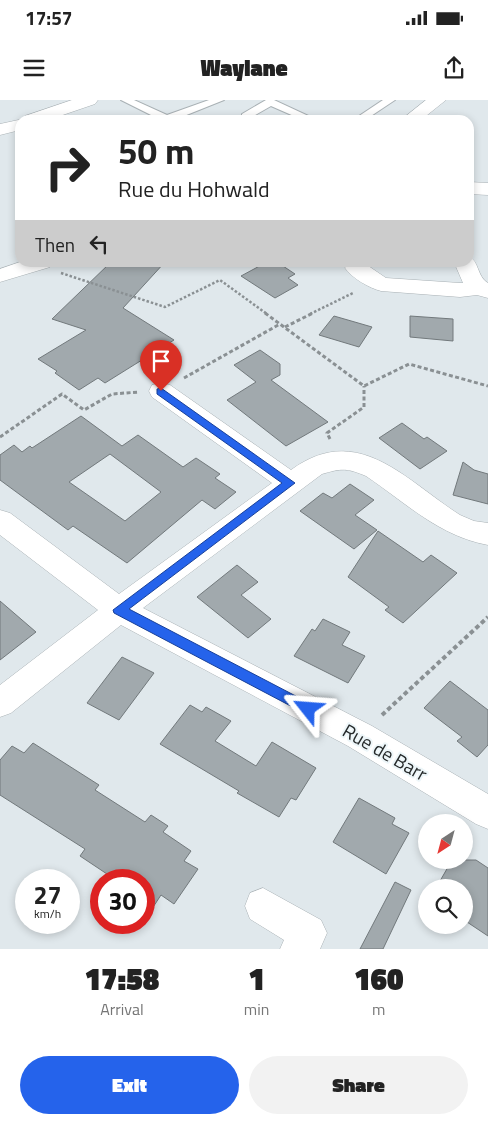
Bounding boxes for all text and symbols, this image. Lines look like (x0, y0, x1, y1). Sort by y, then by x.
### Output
text: 17:57 (25, 3, 72, 32)
text: Waylane (200, 51, 288, 85)
icon: menu (20, 54, 48, 82)
icon: share (440, 54, 468, 82)
text: 50 m (118, 124, 194, 178)
icon: right (35, 135, 100, 200)
text: Rue du Hohwald (118, 172, 270, 206)
text: Then (35, 230, 75, 259)
icon: left (85, 230, 113, 258)
pin (140, 340, 182, 391)
icon: arrive (147, 347, 175, 375)
position arrow (281, 682, 333, 734)
street label: Rue de Barr (337, 716, 433, 788)
north arrow (418, 814, 472, 869)
map controls (418, 814, 473, 934)
speed limit sign: 30 (90, 869, 155, 934)
text: 27 (33, 876, 62, 914)
button: search (418, 879, 473, 934)
text: km/h (34, 904, 61, 923)
text: 17:58 (85, 956, 159, 1002)
text: 1 (248, 956, 265, 1002)
text: 160 (354, 956, 403, 1002)
text: Arrival (100, 997, 144, 1021)
text: min (244, 997, 269, 1021)
text: m (372, 997, 385, 1021)
button: Exit (20, 1056, 239, 1114)
button: Share (249, 1056, 468, 1114)

